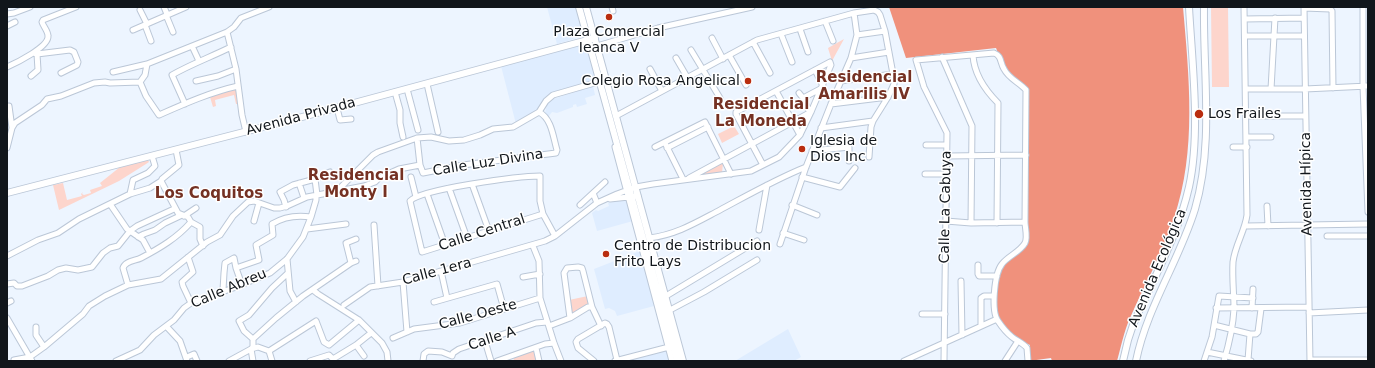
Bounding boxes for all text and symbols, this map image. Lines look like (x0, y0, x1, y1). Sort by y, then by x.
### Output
marker: Plaza Comercial Ieanca V (604, 12, 614, 22)
place label: Plaza Comercial Ieanca V (553, 24, 665, 56)
district label: Residencial Amarilis IV (816, 69, 912, 104)
place label: Colegio Rosa Angelical (581, 73, 740, 89)
marker: Colegio Rosa Angelical (743, 76, 753, 86)
street label: Avenida Privada (244, 94, 358, 140)
district label: Residencial La Moneda (713, 96, 809, 131)
place label: Los Frailes (1208, 106, 1281, 122)
marker: Los Frailes (1193, 108, 1205, 120)
street label: Avenida Hípica (1298, 132, 1316, 236)
place label: Iglesia de Dios Inc (810, 133, 877, 166)
marker: Iglesia de Dios Inc (797, 144, 807, 154)
street label: Calle Luz Divina (432, 146, 544, 180)
street label: Calle La Cabuya (937, 150, 955, 264)
district label: Residencial Monty I (308, 167, 404, 202)
district label: Los Coquitos (155, 185, 263, 203)
street label: Avenida Ecológica (1125, 206, 1191, 330)
street label: Calle Central (437, 211, 527, 255)
place label: Centro de Distribucion Frito Lays (614, 238, 771, 270)
marker: Centro de Distribucion Frito Lays (601, 249, 611, 259)
street label: Calle 1era (401, 255, 473, 289)
street label: Calle Abreu (189, 266, 269, 312)
street label: Calle Oeste (437, 297, 519, 333)
street label: Calle A (466, 323, 518, 355)

